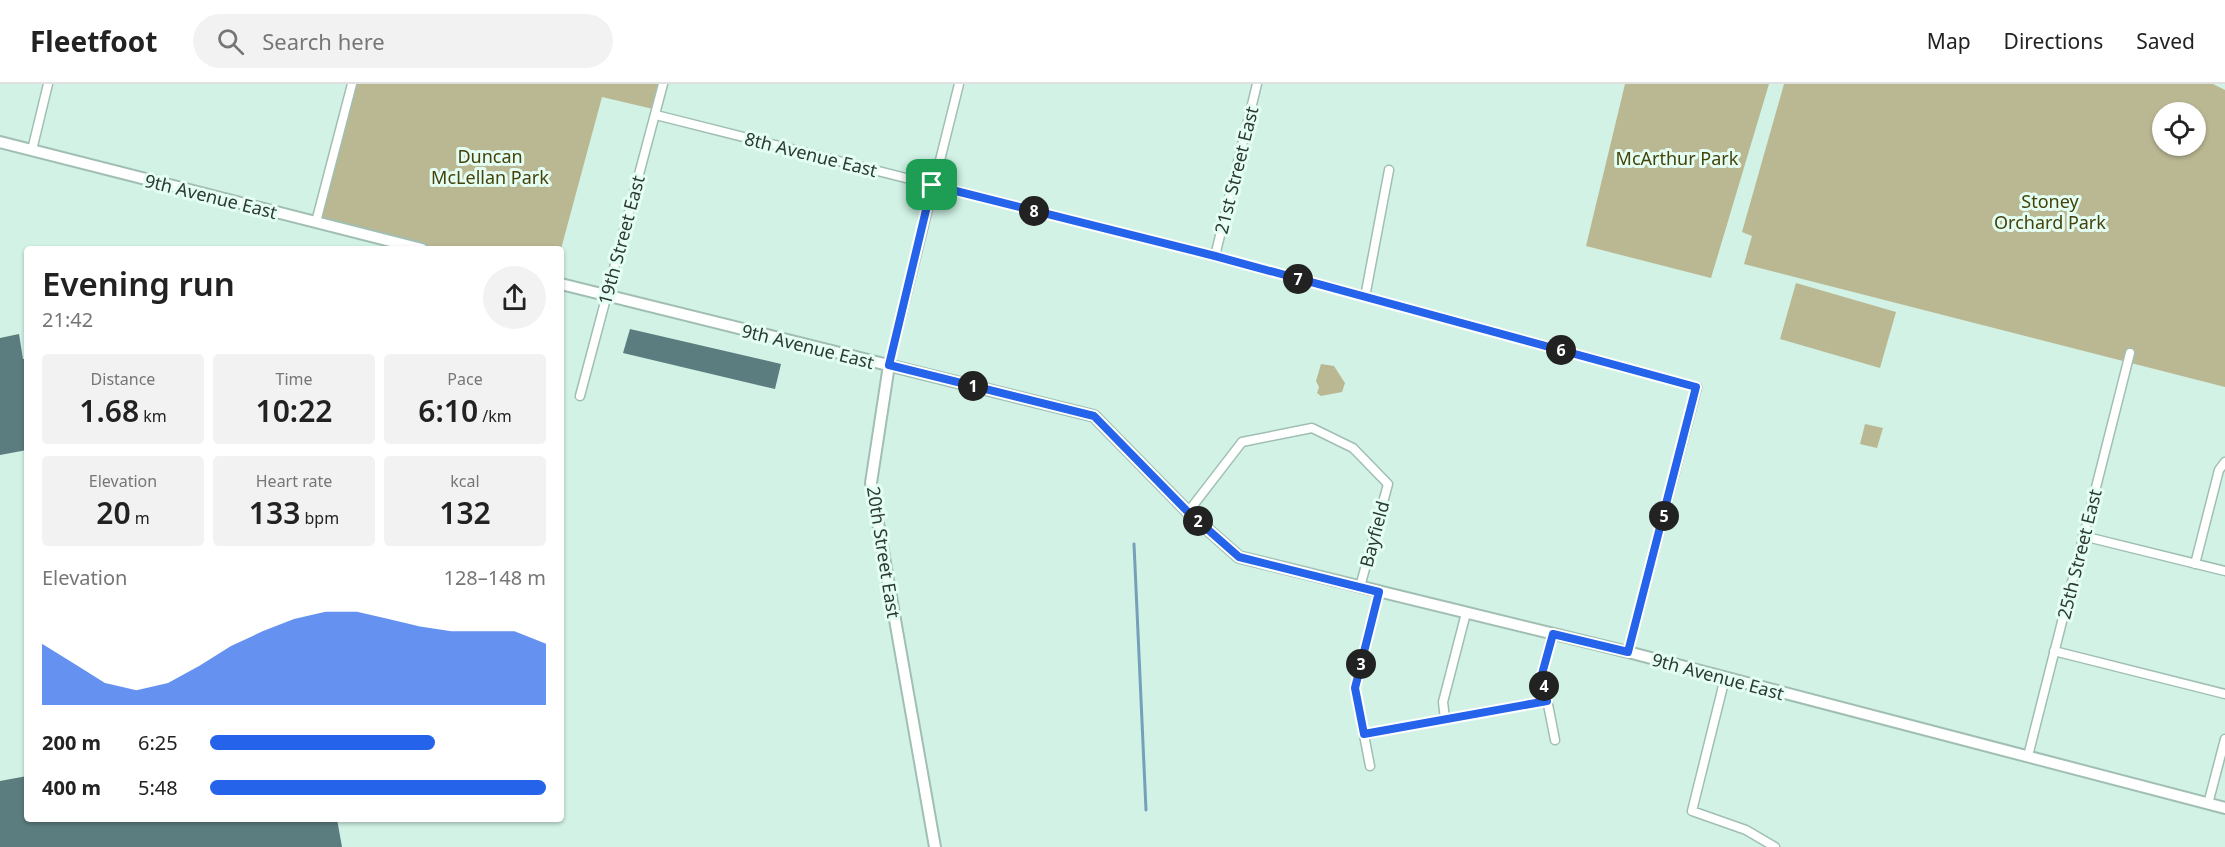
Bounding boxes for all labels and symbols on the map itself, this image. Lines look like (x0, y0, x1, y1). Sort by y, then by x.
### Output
street label: 21st Street East (1209, 103, 1264, 236)
street label: 8th Avenue East (742, 126, 880, 182)
park label: Duncan McLellan Park (431, 144, 549, 189)
park label: McArthur Park (1616, 146, 1739, 170)
pin (906, 159, 957, 210)
street label: 9th Avenue East (142, 168, 280, 224)
street label: 19th Street East (592, 172, 650, 307)
park label: Stoney Orchard Park (1994, 189, 2106, 234)
pin: 8 (1019, 196, 1049, 226)
pin: 7 (1283, 264, 1313, 294)
street label: 9th Avenue East (739, 318, 877, 374)
pin: 6 (1546, 335, 1576, 365)
pin: 1 (958, 371, 988, 401)
street label: 20th Street East (862, 484, 906, 620)
street label: 25th Street East (2051, 486, 2107, 621)
street label: Bayfield (1354, 498, 1394, 570)
pin: 5 (1649, 501, 1679, 531)
pin: 2 (1183, 506, 1213, 536)
street label: 9th Avenue East (1649, 647, 1787, 705)
pin: 3 (1346, 649, 1376, 679)
pin: 4 (1529, 671, 1559, 701)

